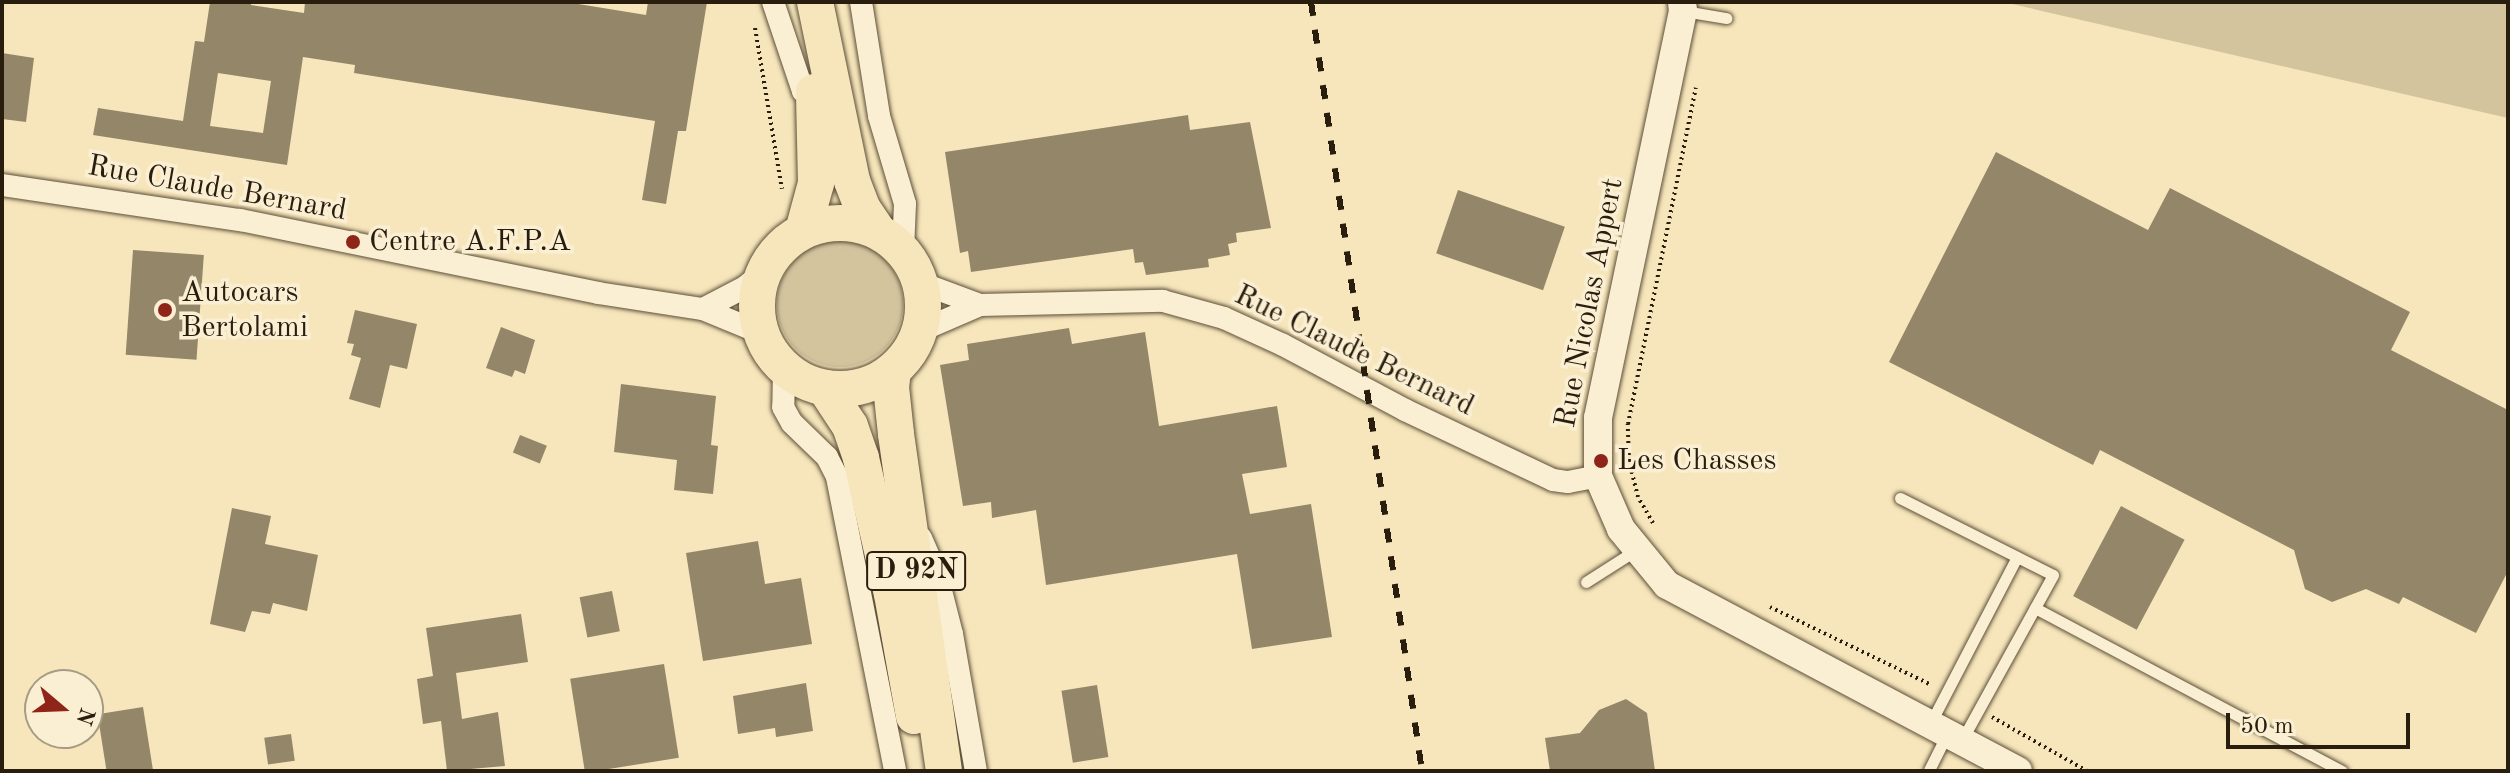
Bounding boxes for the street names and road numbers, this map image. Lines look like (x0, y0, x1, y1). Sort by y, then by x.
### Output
street label: Rue Claude Bernard (85, 148, 349, 230)
street label: Rue Nicolas Appert (1548, 175, 1632, 431)
street label: Rue Claude Bernard (1228, 277, 1480, 425)
road number: D 92N (866, 547, 966, 595)

